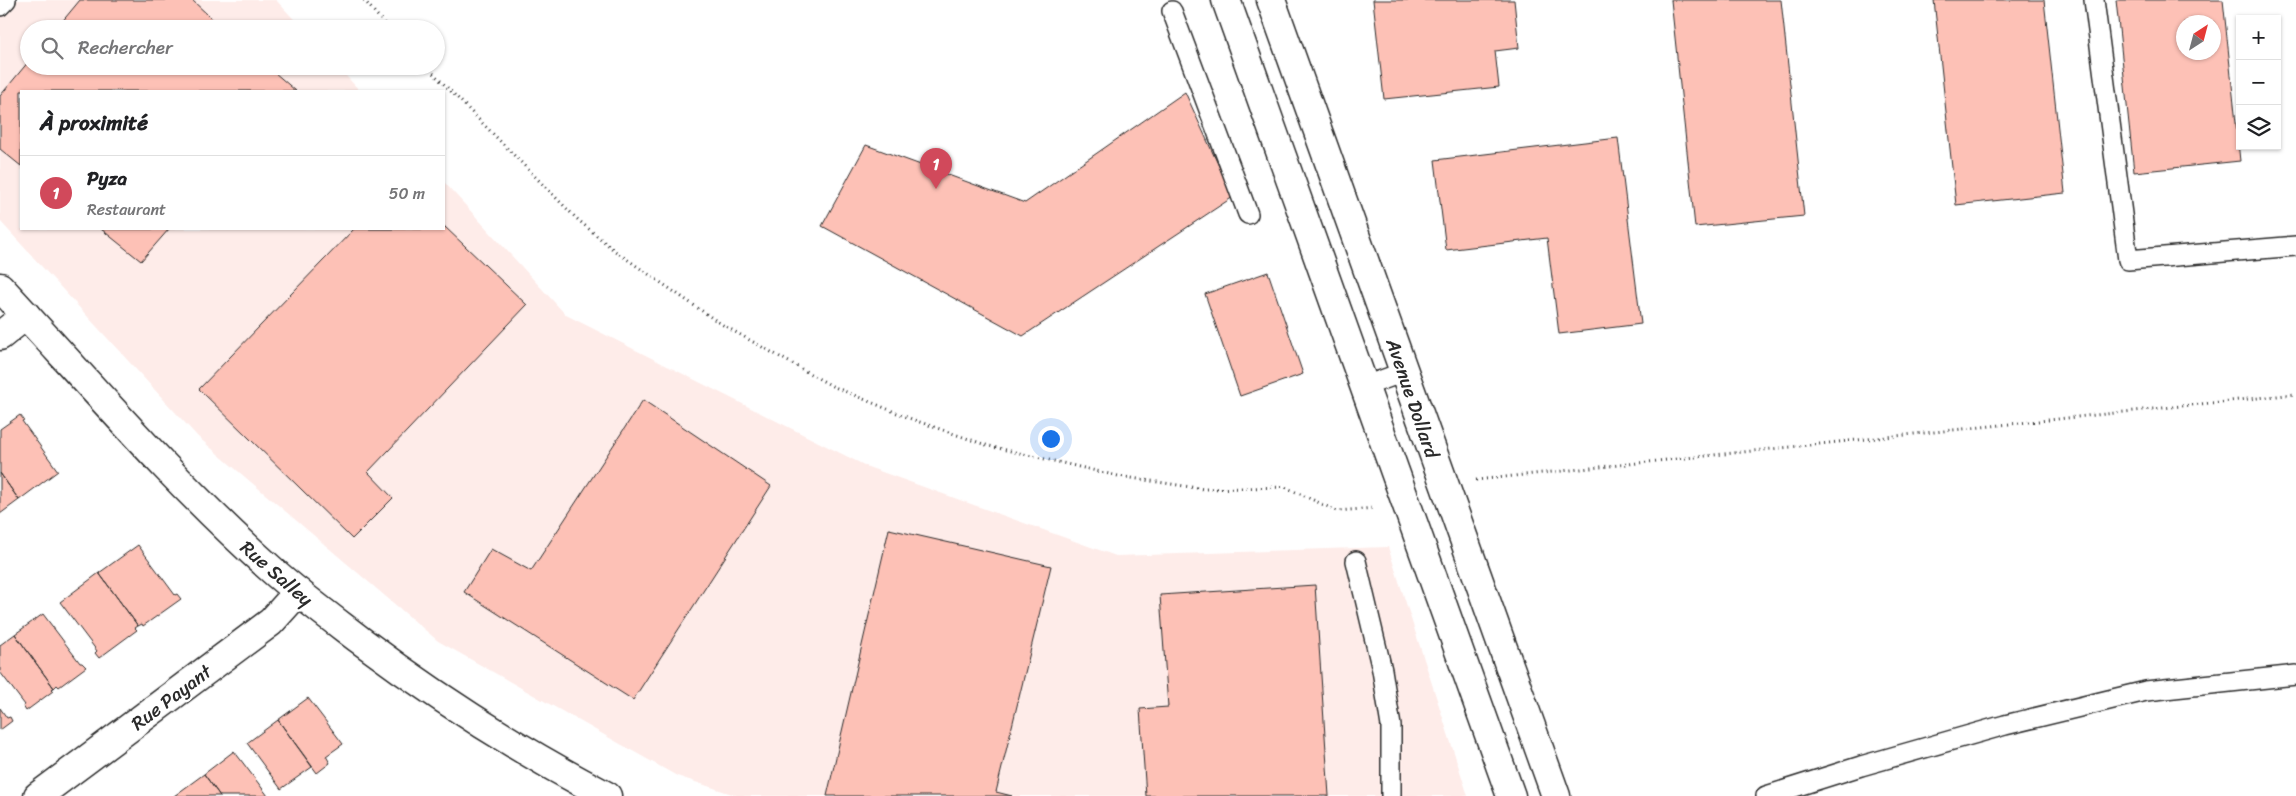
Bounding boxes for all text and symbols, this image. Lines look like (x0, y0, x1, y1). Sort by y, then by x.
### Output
north arrow (2176, 15, 2221, 60)
map controls (2236, 15, 2281, 150)
button: + (2236, 15, 2281, 60)
search box (20, 20, 445, 75)
text: Rechercher (78, 31, 173, 64)
icon: search (38, 34, 66, 62)
button: − (2236, 60, 2281, 105)
text: À proximité (40, 104, 148, 142)
button: layers (2236, 105, 2281, 150)
pin: 1 (920, 148, 952, 189)
text: Pyza (87, 162, 127, 195)
text: 1 (53, 179, 59, 208)
text: 50 m (389, 179, 425, 208)
text: Restaurant (87, 195, 166, 224)
street label: Avenue Dollard (1376, 333, 1449, 464)
your location (1038, 426, 1064, 452)
street label: Rue Salley (233, 532, 321, 615)
street label: Rue Payant (124, 655, 220, 739)

